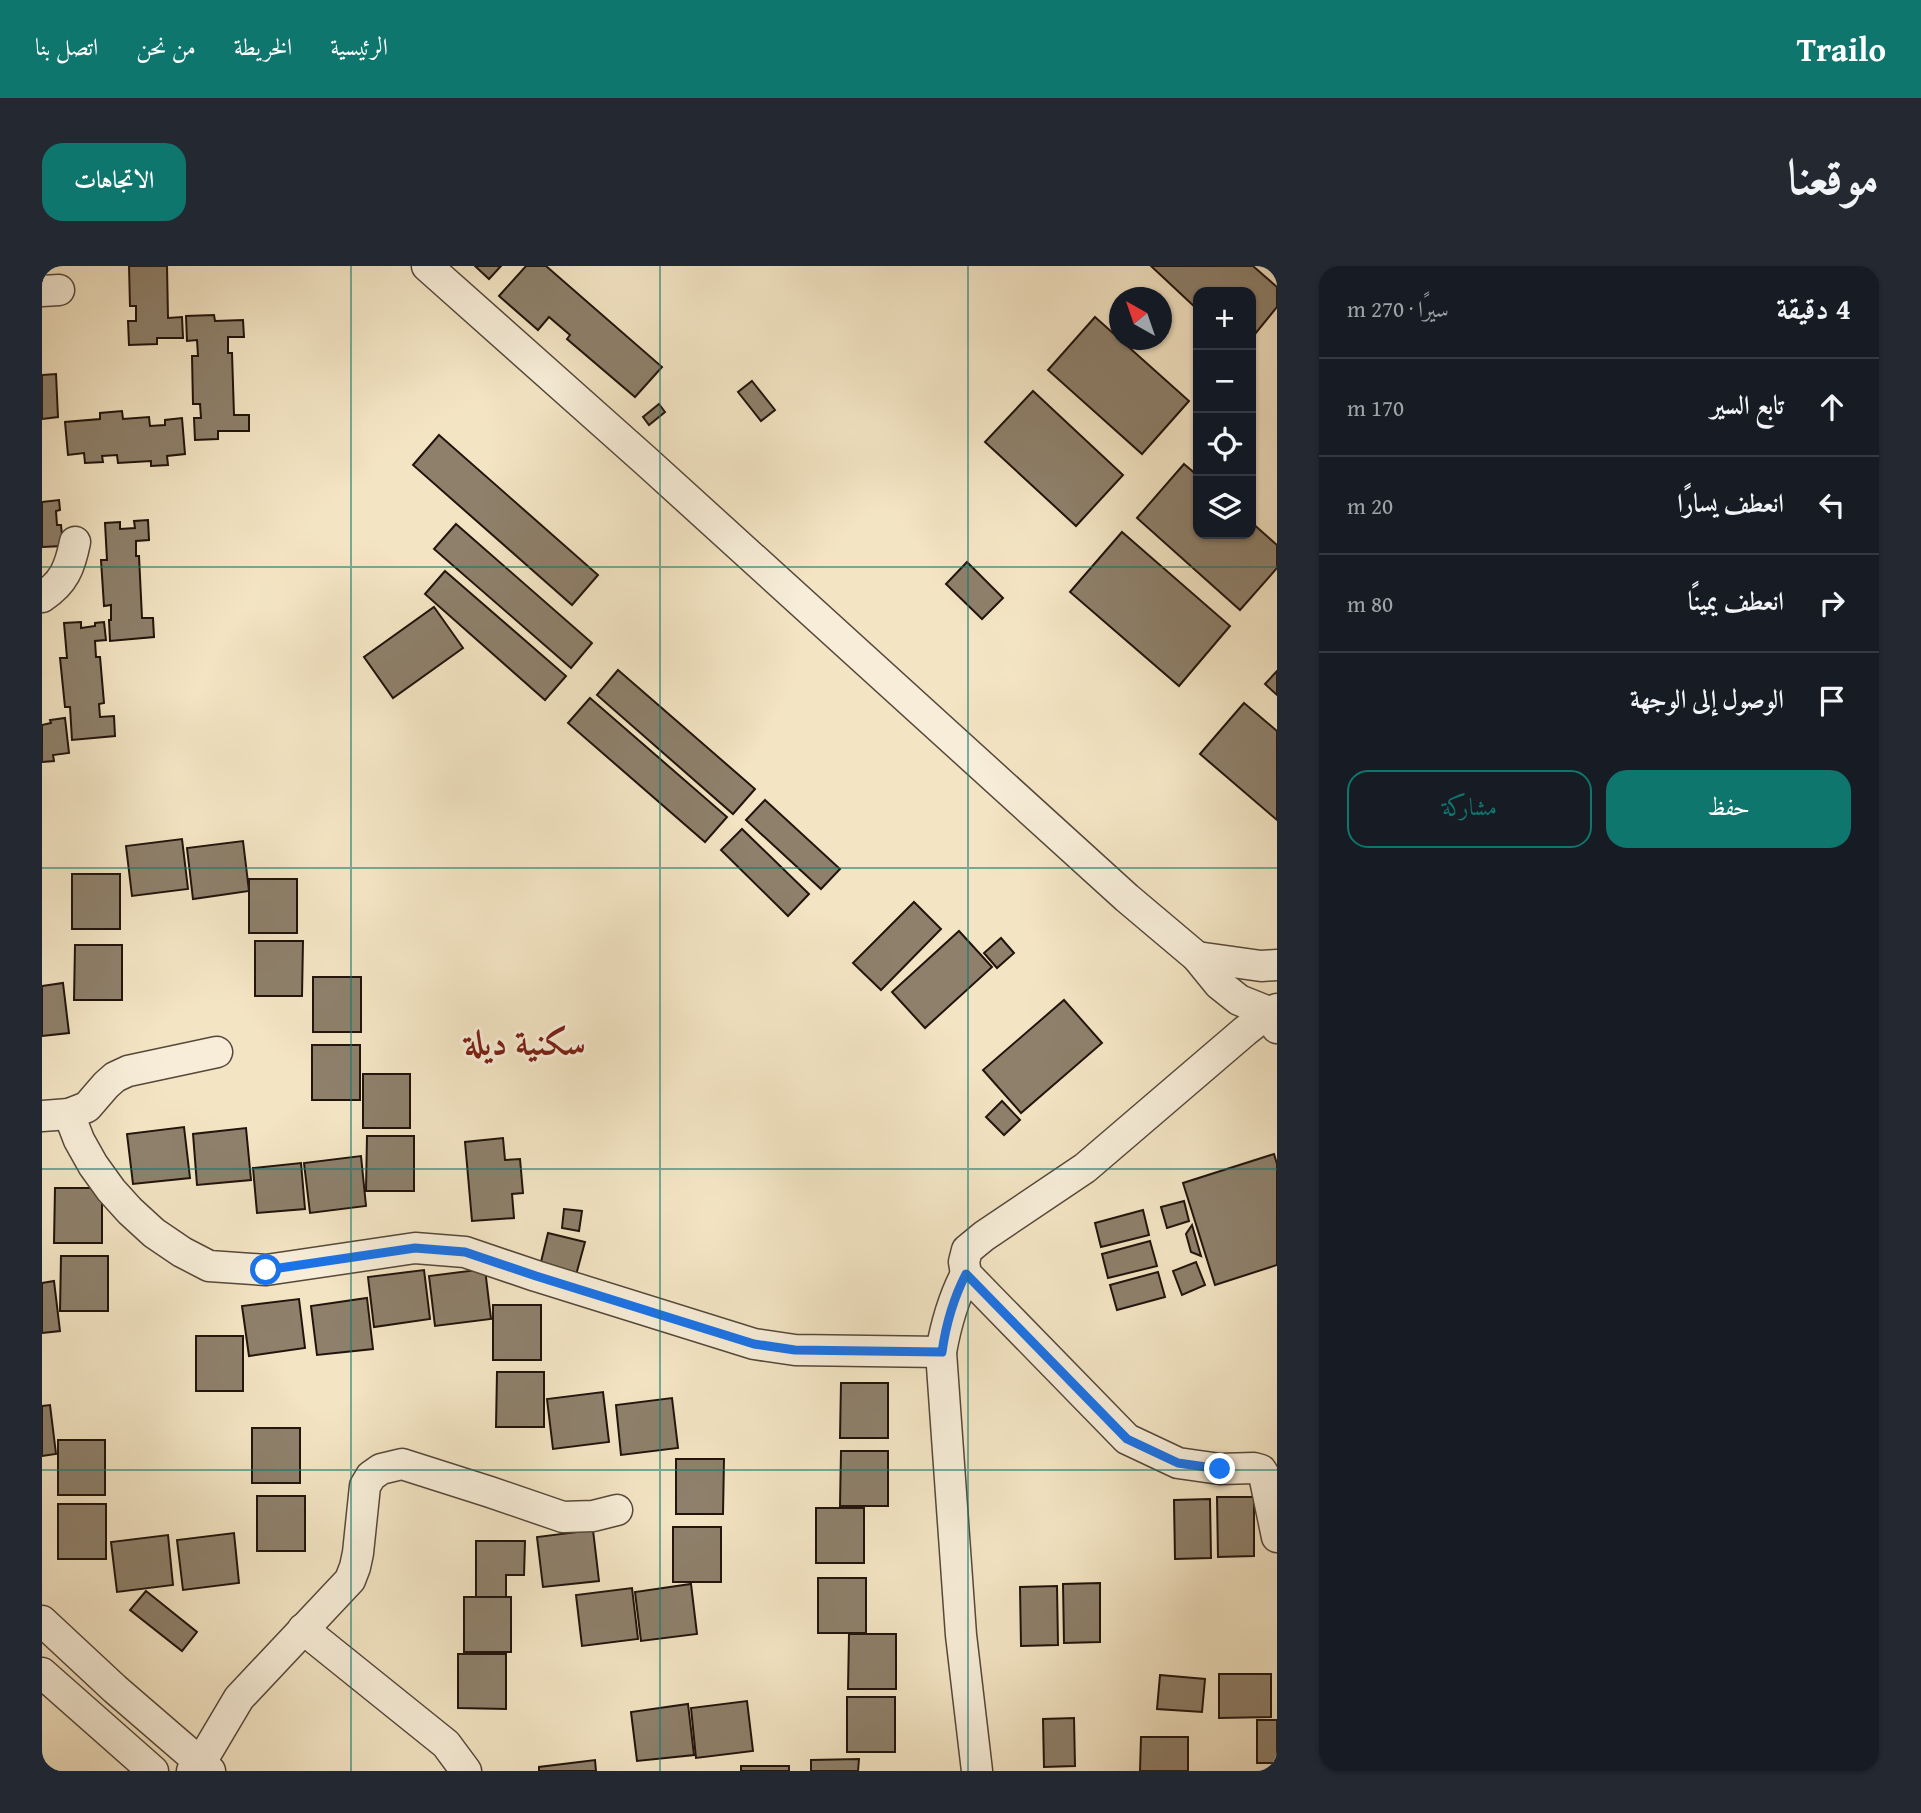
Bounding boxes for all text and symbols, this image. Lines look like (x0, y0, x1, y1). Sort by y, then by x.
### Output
text: Trailo (1797, 25, 1886, 73)
text: اتصل بنا (35, 29, 98, 64)
text: من نحن (136, 29, 196, 64)
text: الخريطة (234, 29, 292, 64)
text: الرئيسية (330, 29, 388, 64)
text: موقعنا (1787, 140, 1879, 212)
button: الاتجاهات (42, 143, 186, 221)
text: 4 دقيقة (1776, 286, 1851, 330)
north arrow (1109, 287, 1172, 350)
map controls (1193, 287, 1256, 539)
button: + (1193, 287, 1256, 350)
text: سيرًا · 270 m (1347, 292, 1449, 325)
button: − (1193, 350, 1256, 413)
text: تابع السير (1710, 385, 1784, 424)
icon: ahead (1813, 388, 1851, 426)
text: 170 m (1347, 391, 1404, 424)
button: locate (1193, 413, 1256, 476)
button: layers (1193, 476, 1256, 539)
text: انعطف يسارًا (1677, 483, 1784, 522)
icon: left (1813, 486, 1851, 524)
text: 20 m (1347, 489, 1393, 522)
text: انعطف يمينًا (1688, 581, 1784, 620)
icon: right (1813, 584, 1851, 622)
text: 80 m (1347, 587, 1393, 620)
text: الوصول إلى الوجهة (1630, 679, 1784, 718)
icon: arrive (1813, 682, 1851, 720)
button: مشاركة (1347, 770, 1592, 848)
button: حفظ (1606, 770, 1851, 848)
district label: سكنية ديلة (462, 1016, 586, 1067)
route start (250, 1254, 281, 1285)
route end (1204, 1453, 1235, 1484)

